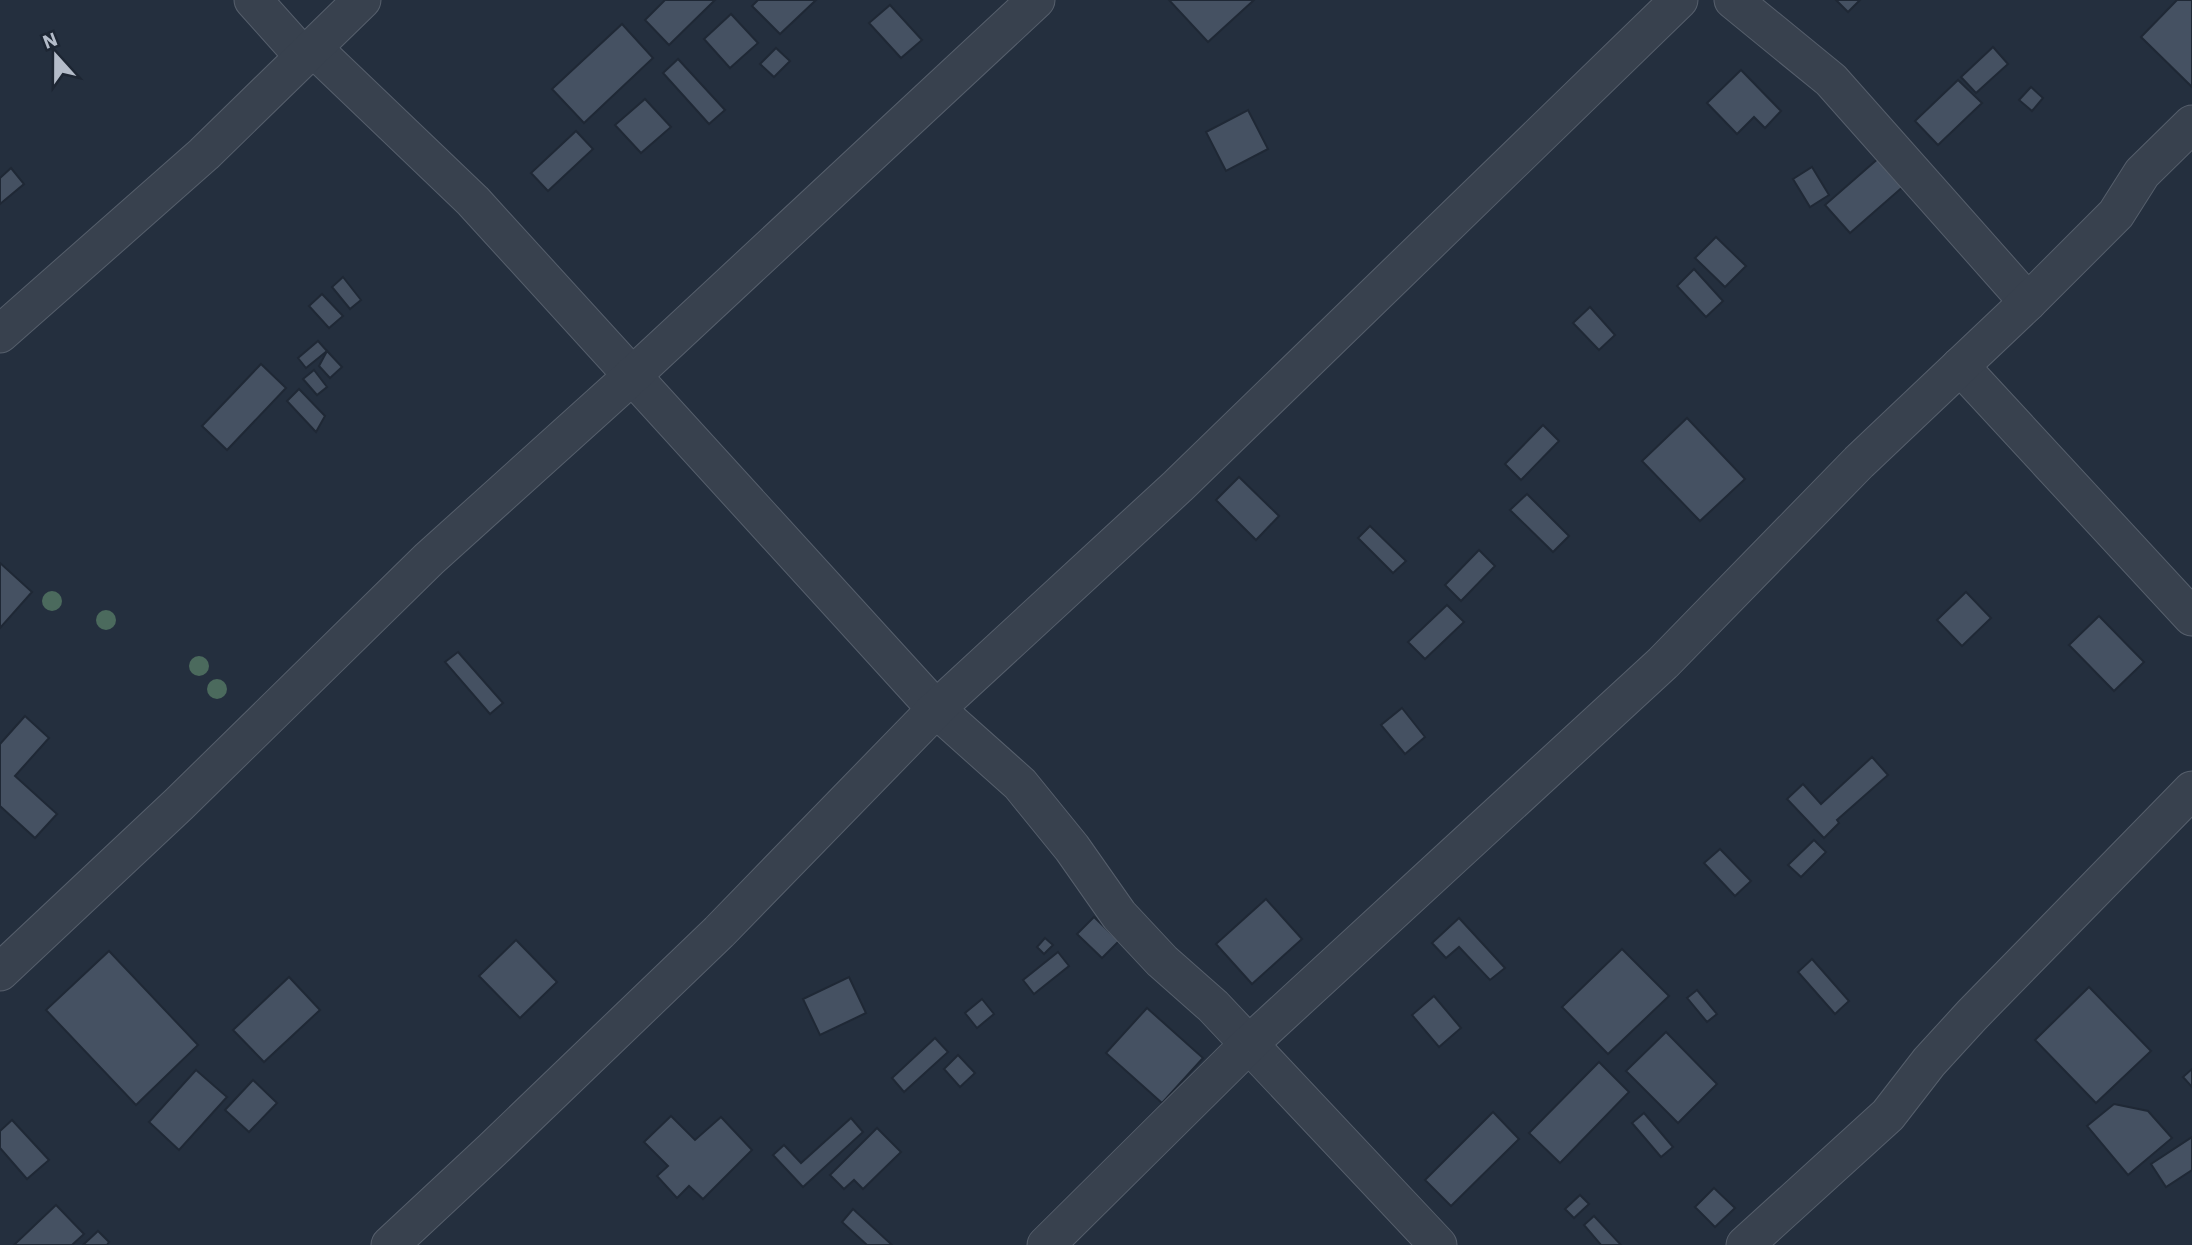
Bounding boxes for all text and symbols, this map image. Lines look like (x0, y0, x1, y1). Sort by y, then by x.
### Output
north arrow (21, 21, 91, 91)
text: N (39, 26, 61, 54)

